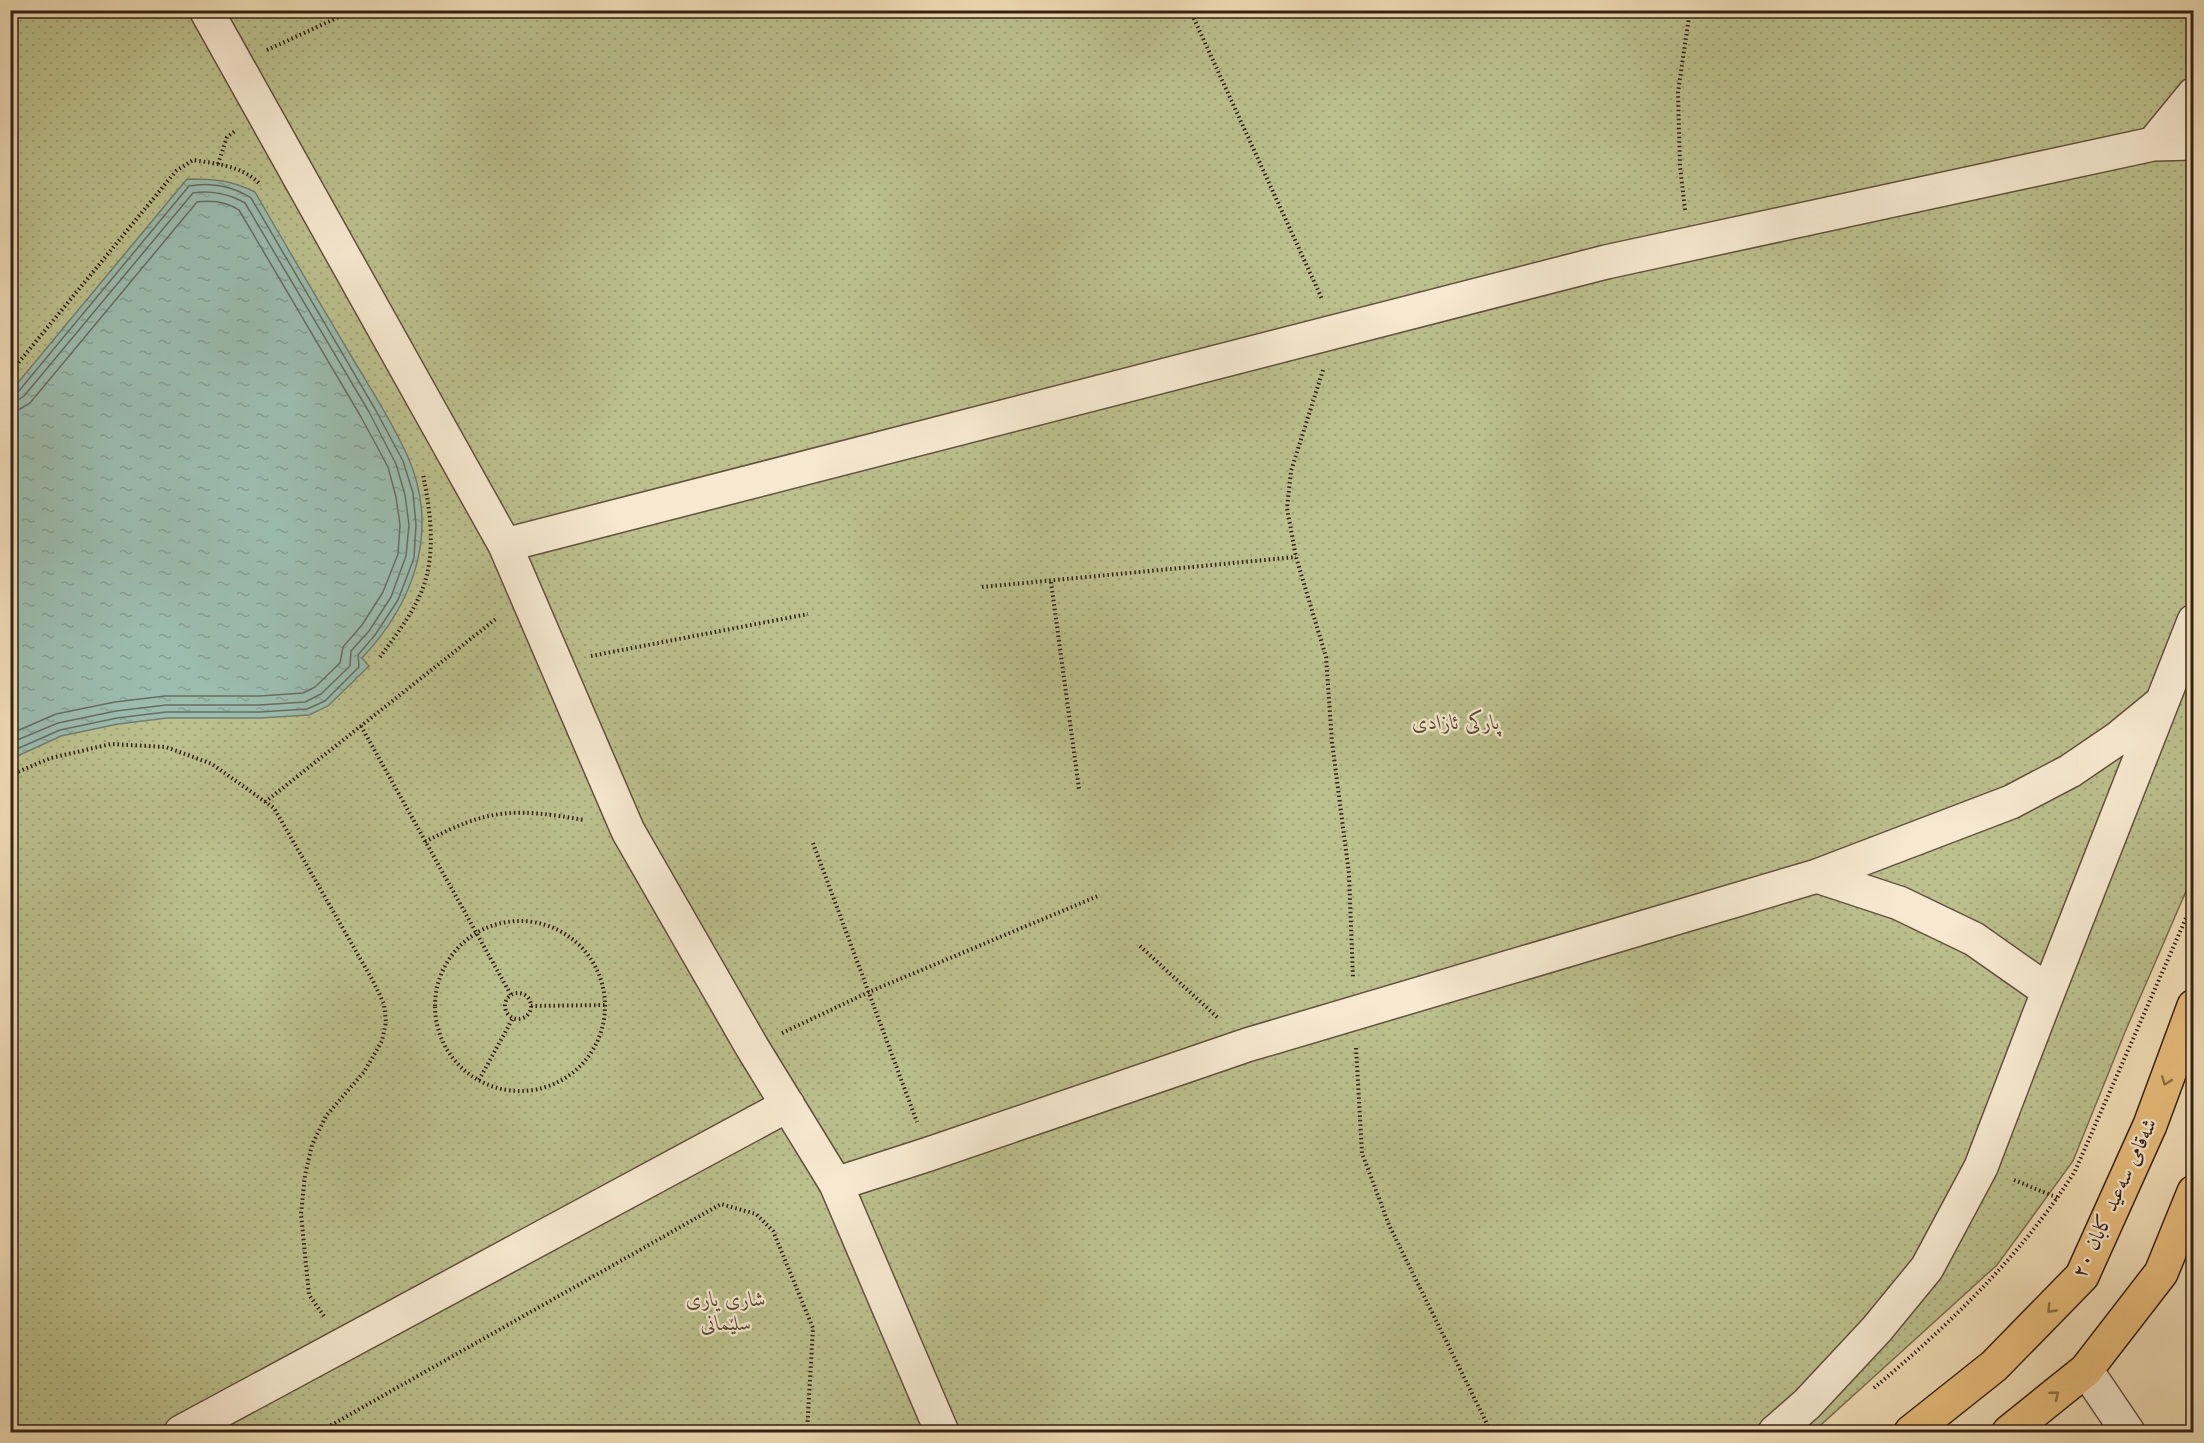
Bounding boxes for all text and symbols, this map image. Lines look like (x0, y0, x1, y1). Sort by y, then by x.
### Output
park label: پارکی ئازادی (1412, 709, 1502, 737)
one-way arrow (2161, 1075, 2173, 1086)
street label: شەقامی سەعید کابان ٢٠ (2068, 1115, 2162, 1282)
park label: شاری یاری سلێمانی (686, 1290, 766, 1335)
one-way arrow (2047, 1301, 2058, 1312)
one-way arrow (2048, 1392, 2059, 1403)

